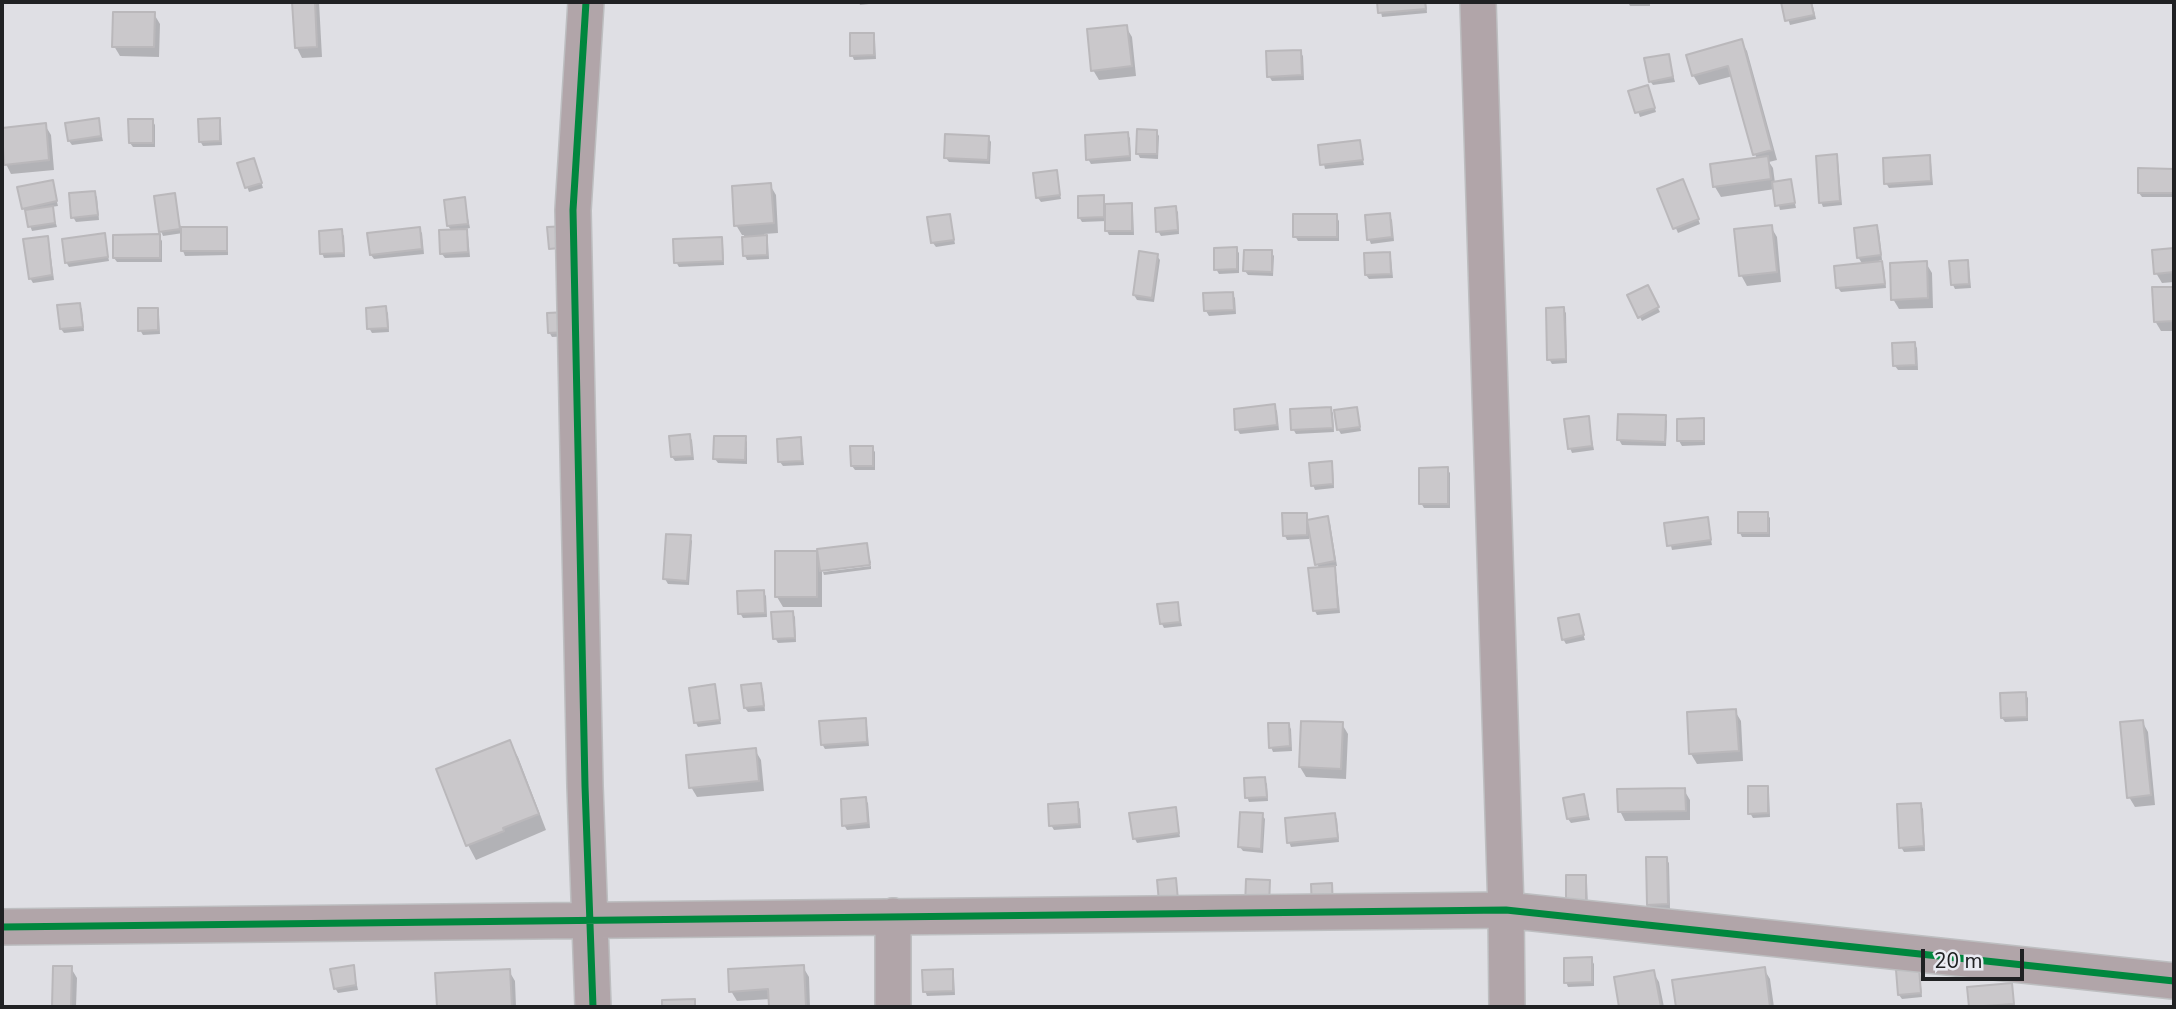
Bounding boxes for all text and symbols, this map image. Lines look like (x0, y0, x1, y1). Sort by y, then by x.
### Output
scale bar (1924, 936, 2027, 980)
text: 20 m (1934, 947, 1983, 975)

